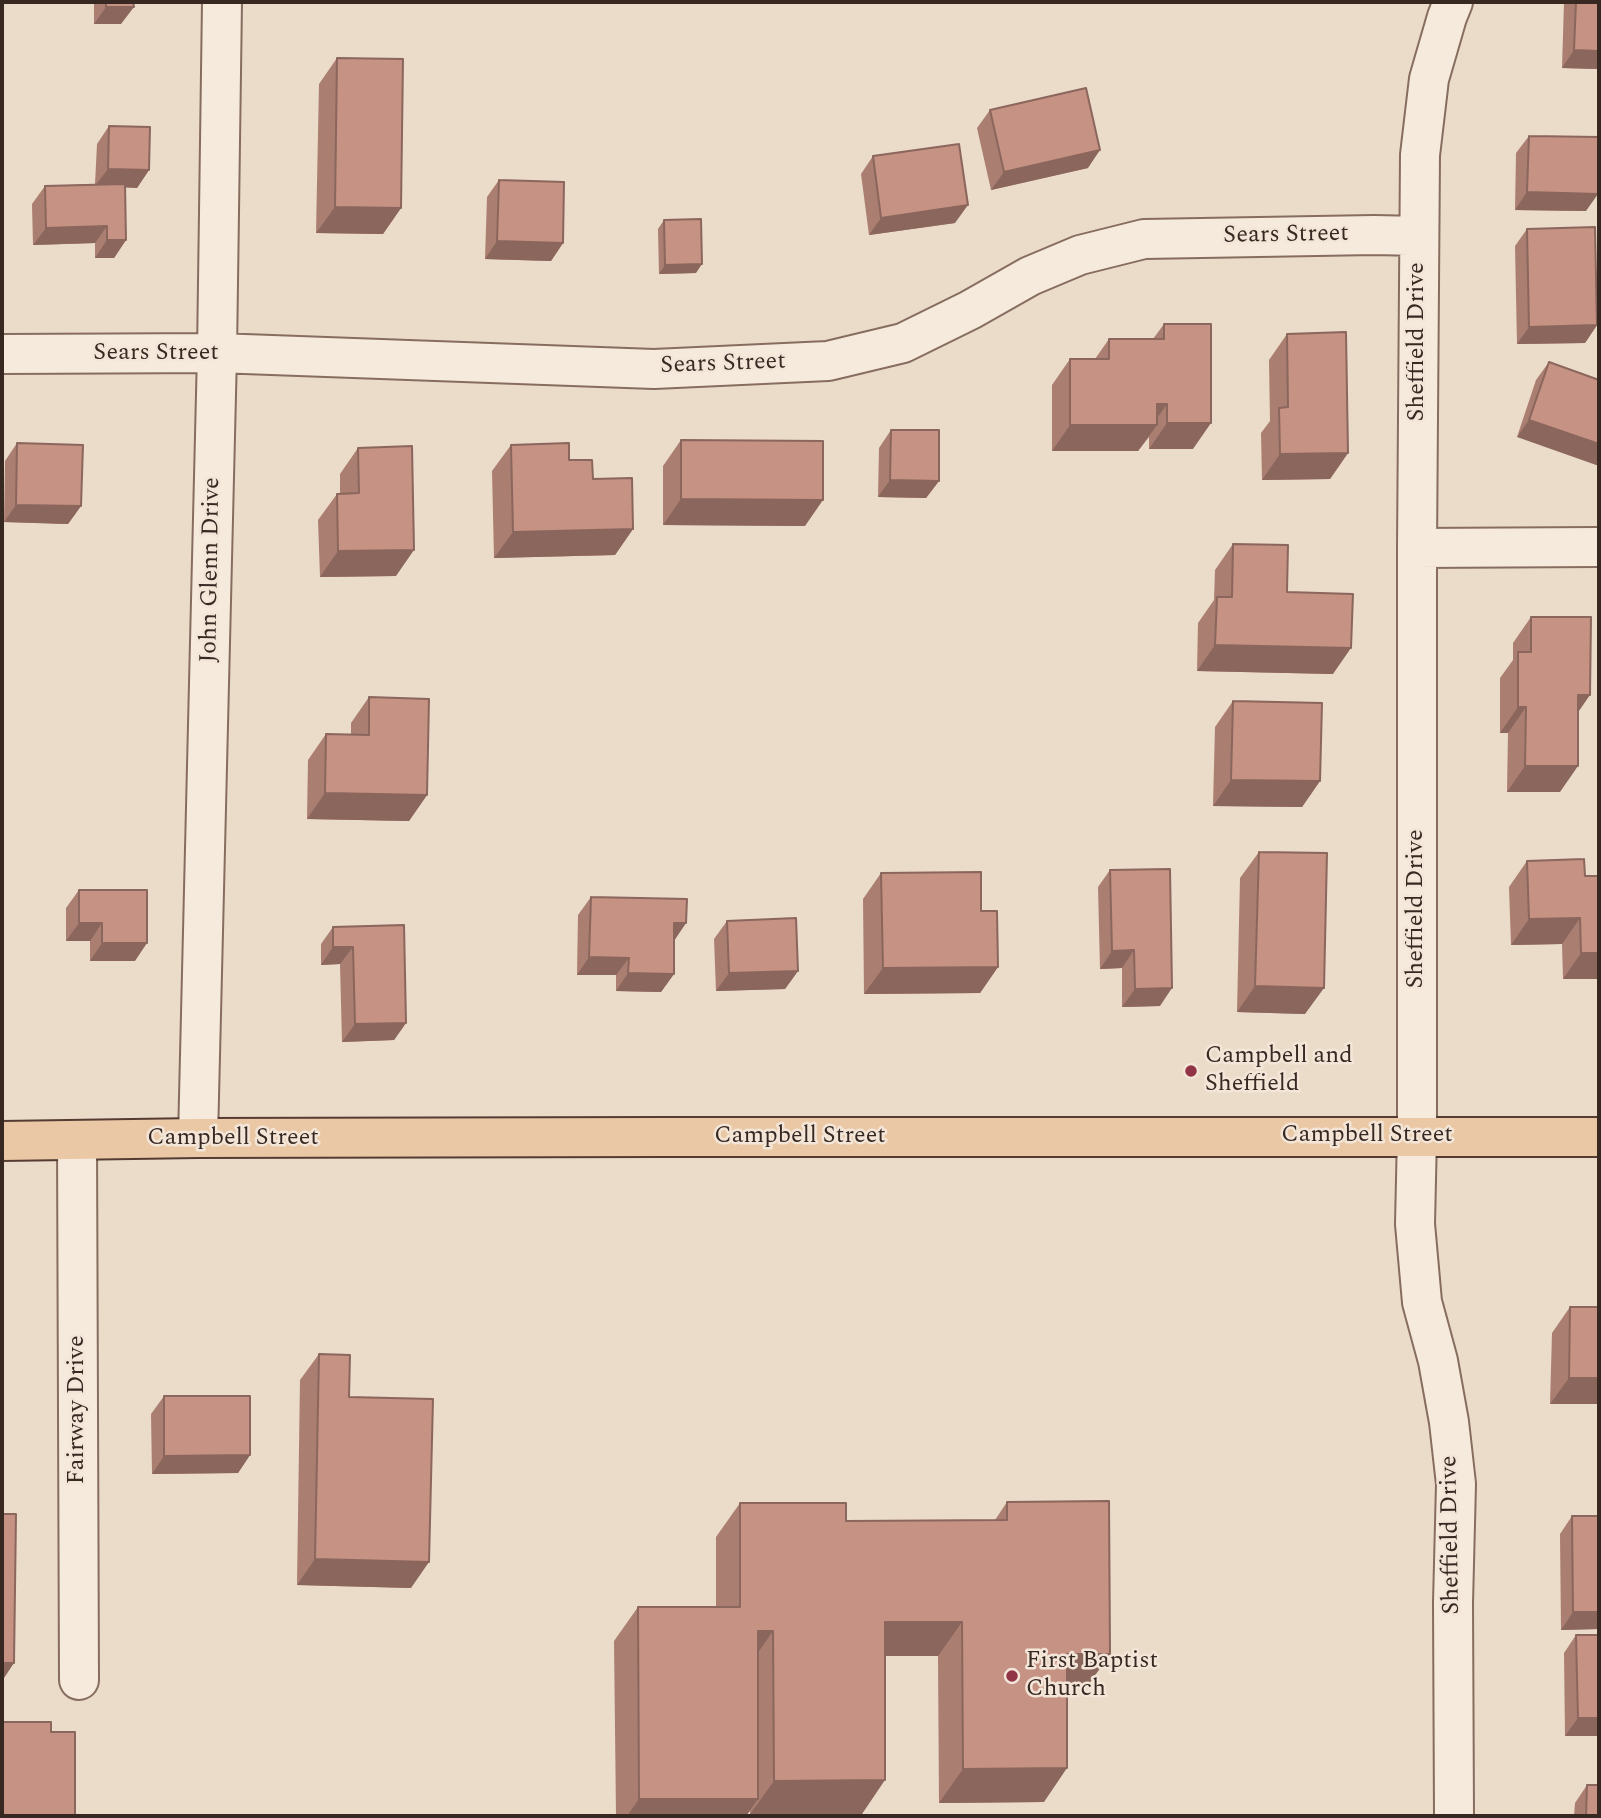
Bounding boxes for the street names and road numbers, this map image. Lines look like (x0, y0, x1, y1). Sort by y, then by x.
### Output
street label: Sears Street (1223, 221, 1349, 251)
street label: Sheffield Drive (1404, 262, 1432, 422)
street label: Sears Street (93, 340, 219, 368)
street label: Sears Street (660, 348, 786, 382)
street label: John Glenn Drive (196, 477, 228, 663)
street label: Sheffield Drive (1403, 829, 1431, 989)
street label: Campbell Street (1281, 1122, 1453, 1150)
street label: Campbell Street (714, 1123, 886, 1151)
street label: Campbell Street (147, 1125, 319, 1153)
street label: Fairway Drive (64, 1335, 92, 1485)
street label: Sheffield Drive (1436, 1455, 1468, 1615)

